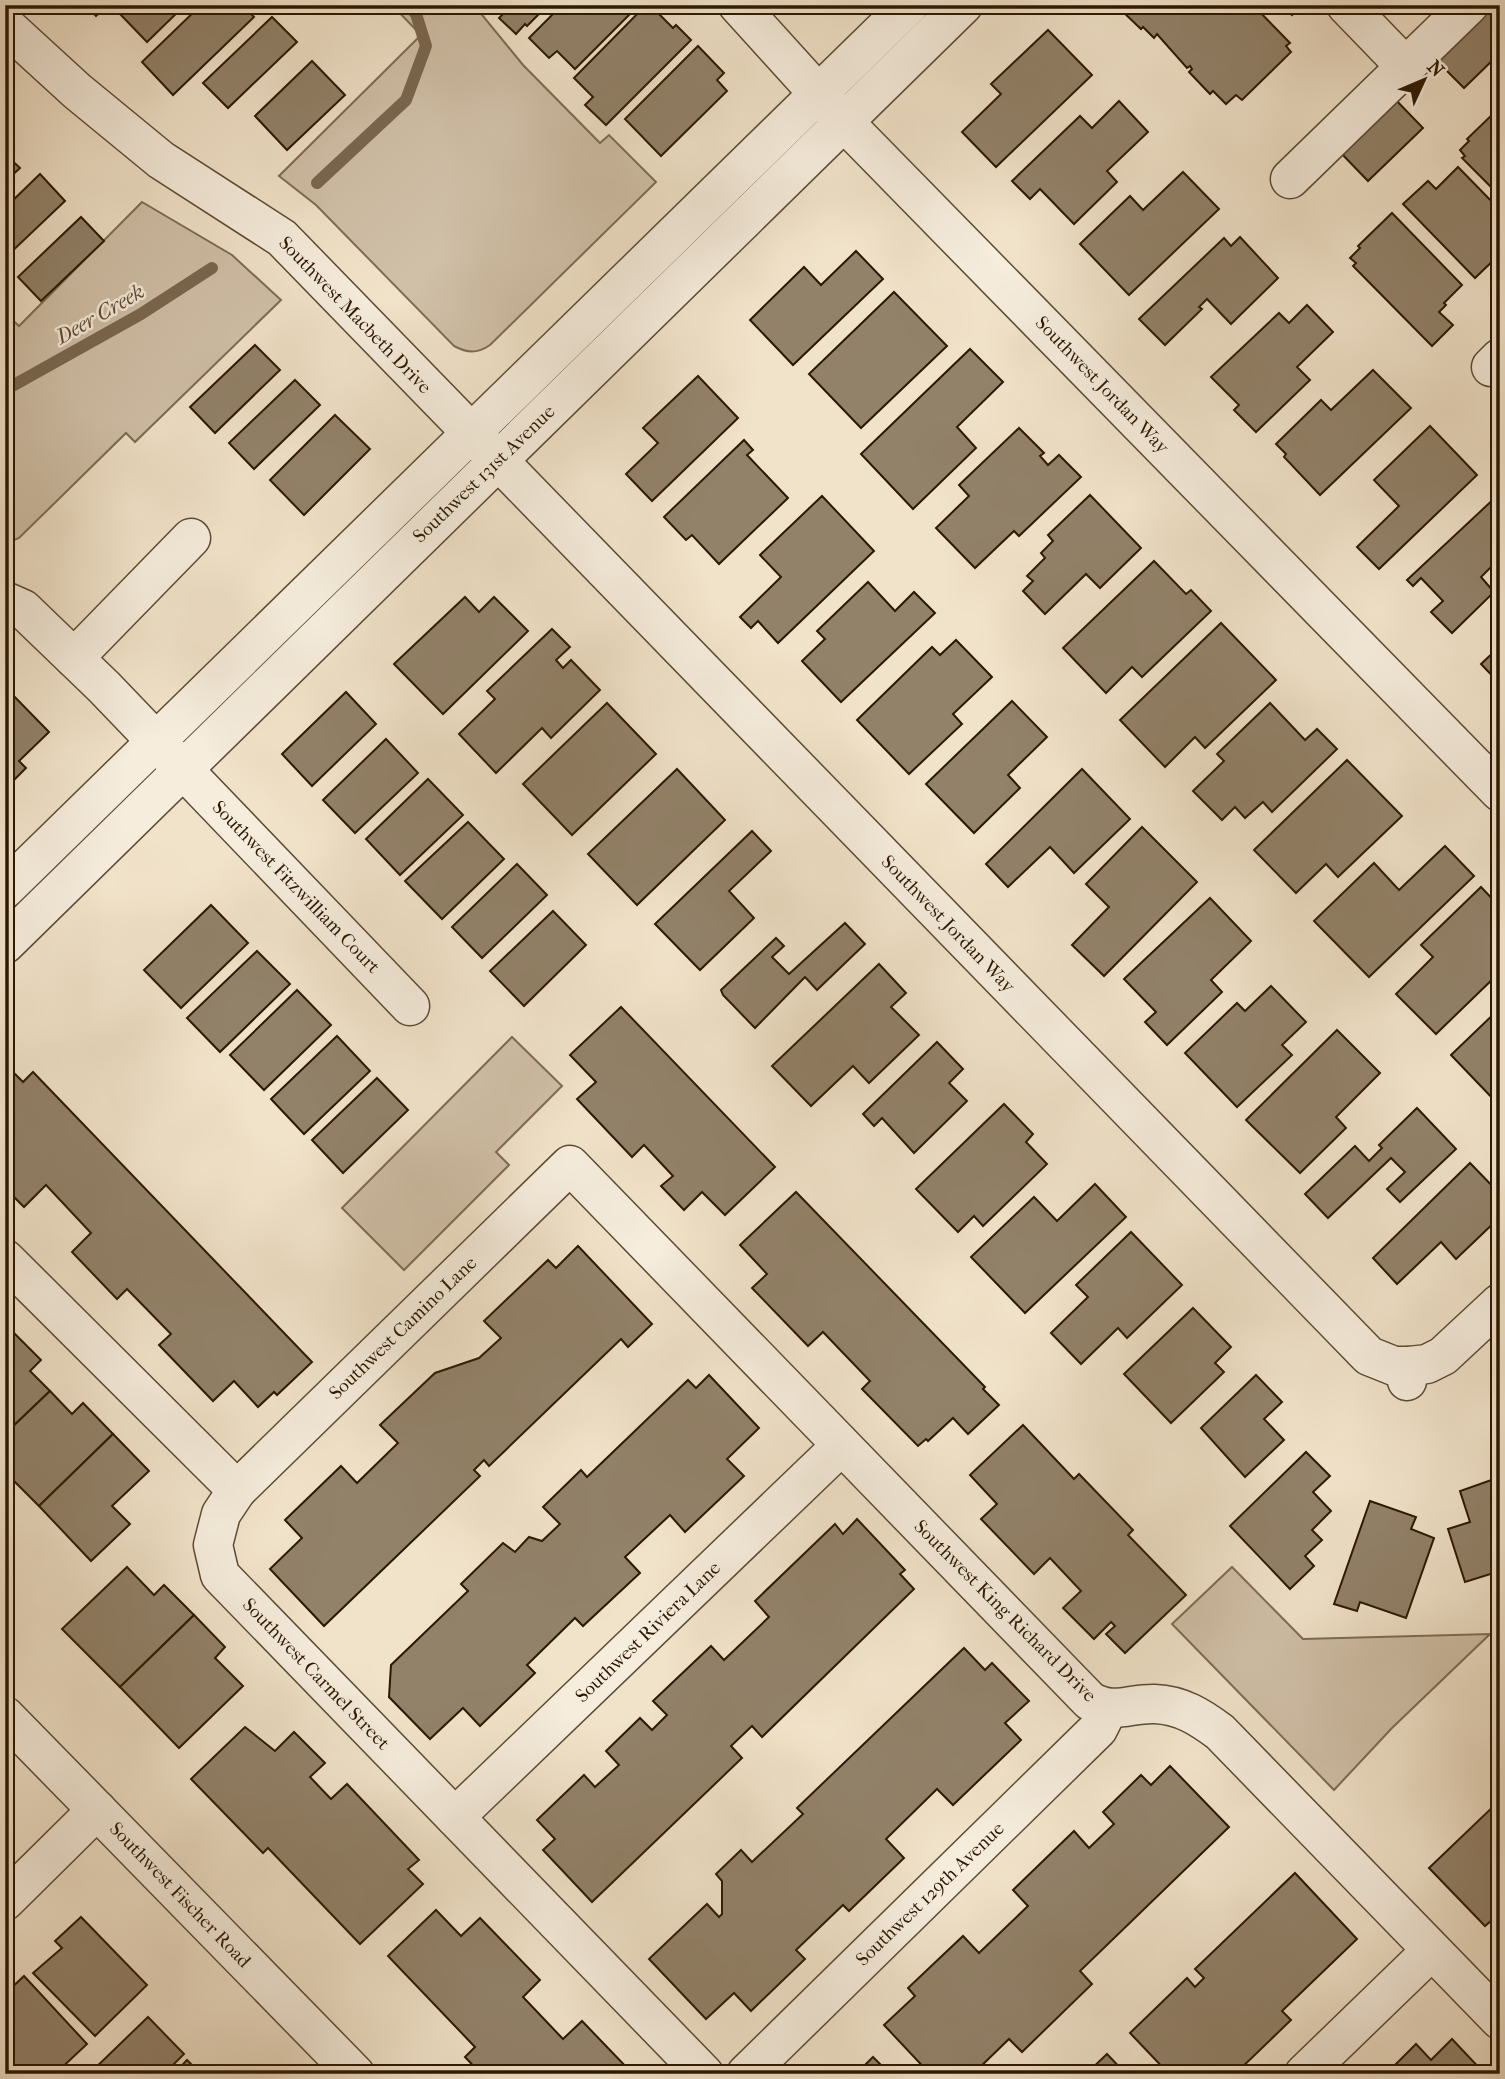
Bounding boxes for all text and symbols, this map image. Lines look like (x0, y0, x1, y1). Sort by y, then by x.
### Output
north arrow (1390, 46, 1460, 116)
text: N (1423, 56, 1449, 82)
street label: Southwest Macbeth Drive (274, 232, 436, 398)
water label: Deer Creek (50, 279, 148, 350)
street label: Southwest Jordan Way (1031, 312, 1174, 459)
street label: Southwest 131st Avenue (409, 401, 559, 547)
street label: Southwest Fitzwilliam Court (208, 796, 384, 978)
street label: Southwest Jordan Way (877, 851, 1020, 998)
street label: Southwest Camino Lane (325, 1252, 481, 1404)
street label: Southwest King Richard Drive (909, 1515, 1101, 1707)
street label: Southwest Riviera Lane (571, 1557, 725, 1707)
street label: Southwest Carmel Street (238, 1594, 394, 1755)
street label: Southwest Fischer Road (105, 1818, 256, 1973)
street label: Southwest 129th Avenue (851, 1818, 1009, 1970)

